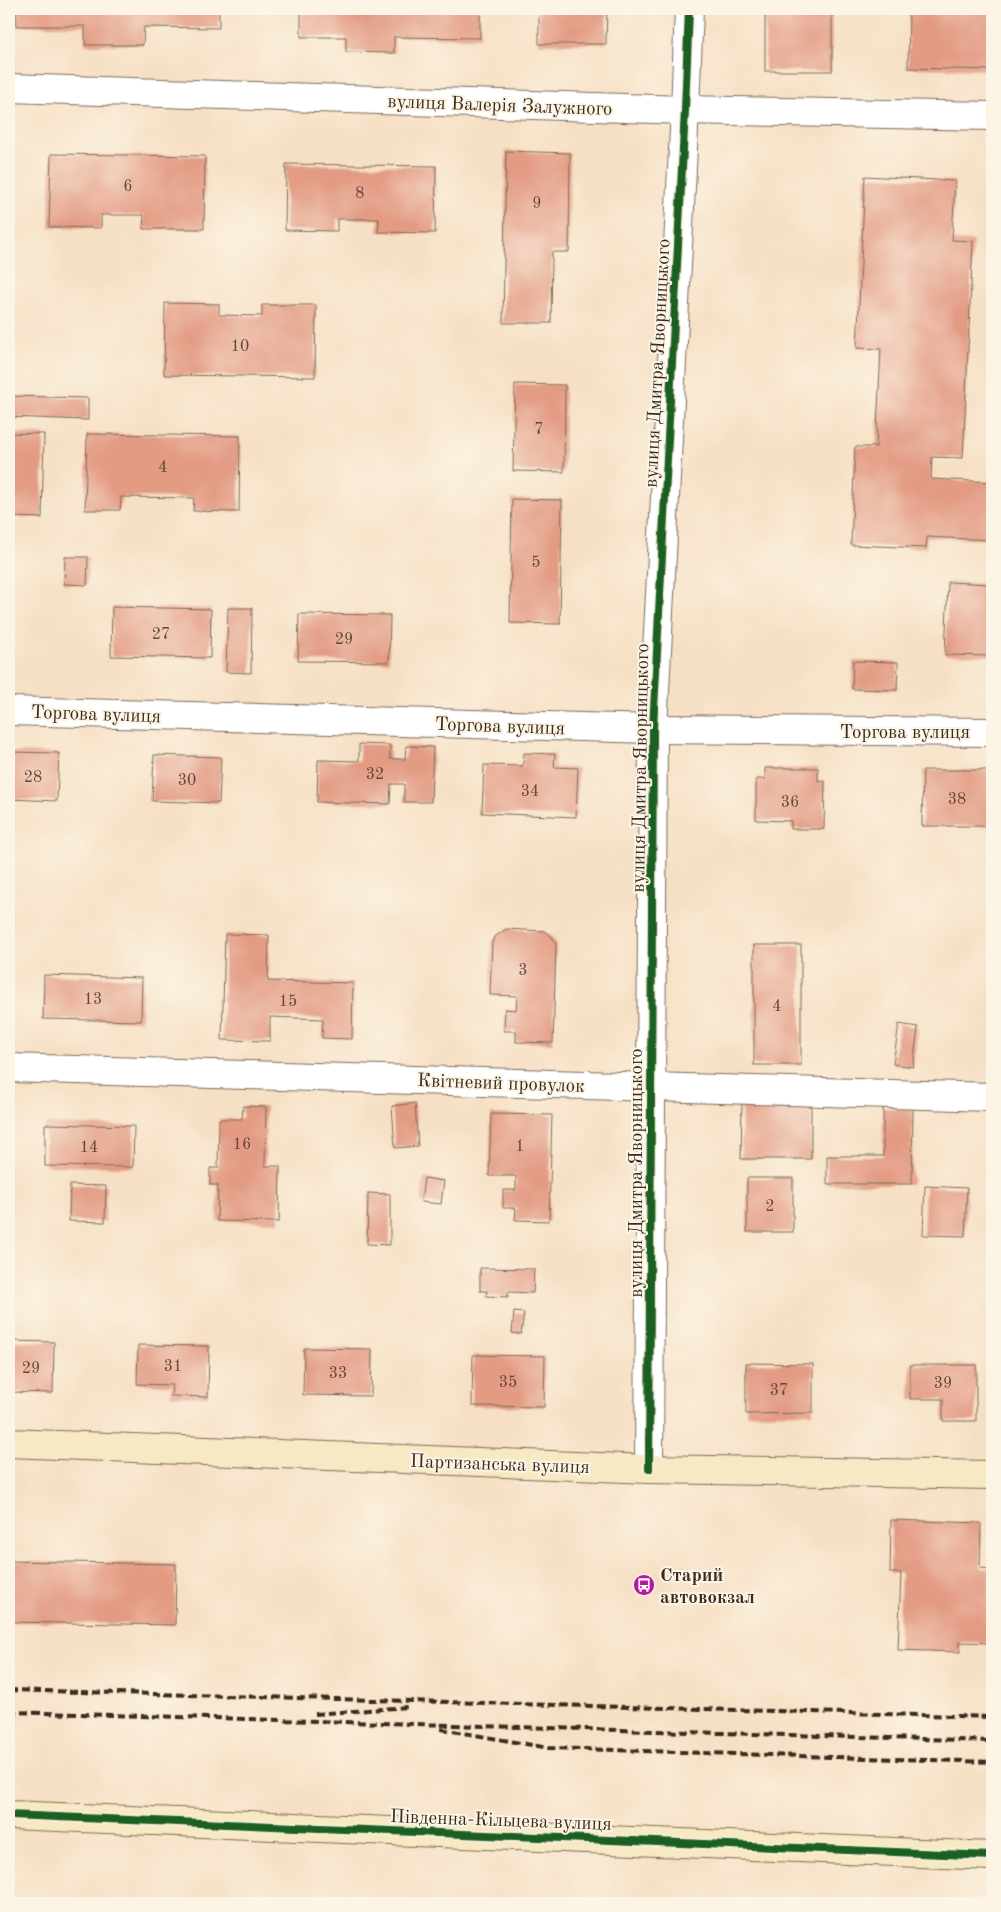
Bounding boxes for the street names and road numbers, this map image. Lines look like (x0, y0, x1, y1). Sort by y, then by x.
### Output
street label: вулиця Валерія Залужного (387, 93, 613, 120)
street label: вулиця Дмитра Яворницького (642, 238, 675, 488)
street label: вулиця Дмитра Яворницького (630, 643, 653, 893)
street label: Торгова вулиця (30, 704, 161, 727)
street label: Торгова вулиця (434, 716, 565, 739)
street label: Торгова вулиця (840, 724, 970, 743)
street label: вулиця Дмитра Яворницького (628, 1048, 647, 1298)
street label: Квітневий провулок (417, 1072, 585, 1097)
street label: Партизанська вулиця (410, 1453, 590, 1478)
street label: Південна-Кільцева вулиця (390, 1808, 612, 1835)

